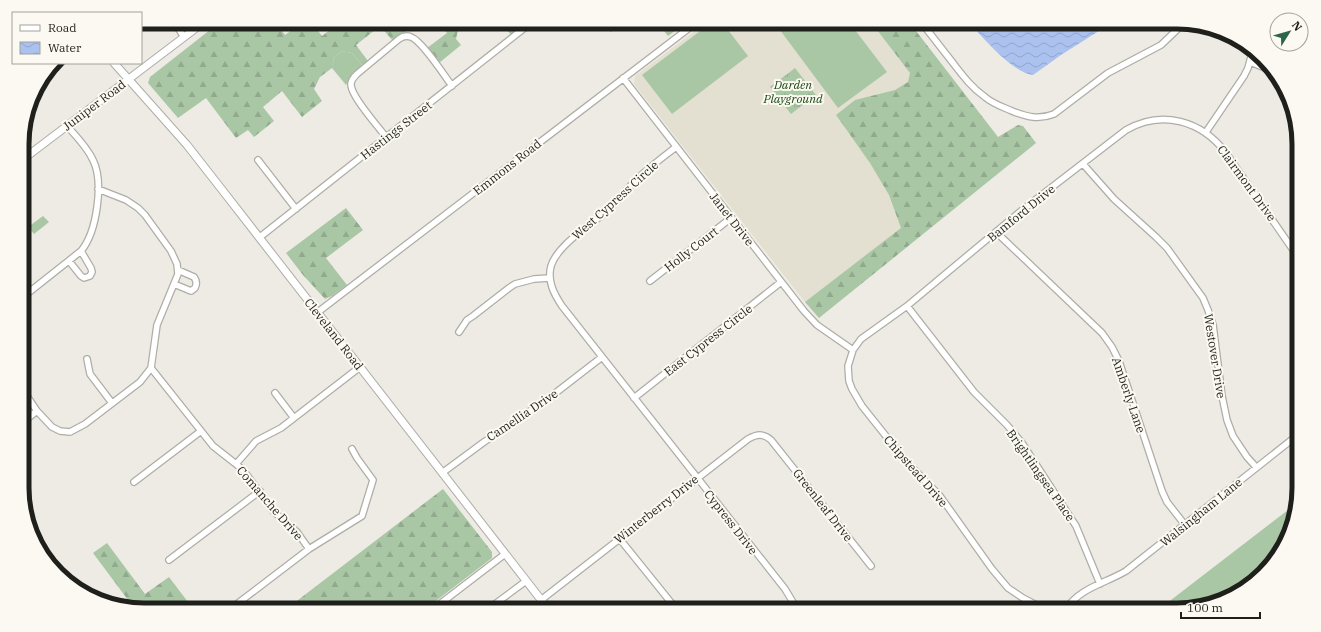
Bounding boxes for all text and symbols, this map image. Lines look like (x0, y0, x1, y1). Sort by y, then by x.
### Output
legend (12, 12, 142, 64)
north arrow (1269, 12, 1309, 52)
text: N (1289, 18, 1305, 34)
text: Road (48, 20, 77, 35)
text: Water (48, 40, 82, 55)
street label: Juniper Road (60, 76, 128, 134)
park label: Darden Playground (763, 77, 823, 106)
street label: Hastings Street (357, 98, 435, 162)
street label: Emmons Road (470, 136, 544, 198)
street label: Clairmont Drive (1214, 142, 1280, 224)
street label: West Cypress Circle (569, 157, 661, 243)
street label: Bamford Drive (984, 181, 1058, 245)
street label: Janet Drive (707, 189, 757, 249)
street label: Holly Court (661, 223, 721, 275)
street label: Cleveland Road (301, 295, 367, 373)
street label: East Cypress Circle (661, 301, 755, 379)
street label: Westover Drive (1201, 313, 1229, 399)
street label: Amberly Lane (1109, 355, 1149, 435)
street label: Camellia Drive (484, 386, 560, 444)
street label: Brightlingsea Place (1004, 426, 1078, 524)
street label: Chipstead Drive (881, 432, 951, 510)
street label: Comanche Drive (234, 463, 306, 543)
street label: Greenleaf Drive (790, 466, 856, 544)
street label: Winterberry Drive (611, 471, 701, 547)
street label: Walsingham Lane (1157, 474, 1245, 550)
street label: Cypress Drive (701, 487, 761, 557)
scale bar (1181, 594, 1260, 620)
text: 100 m (1187, 600, 1223, 615)

